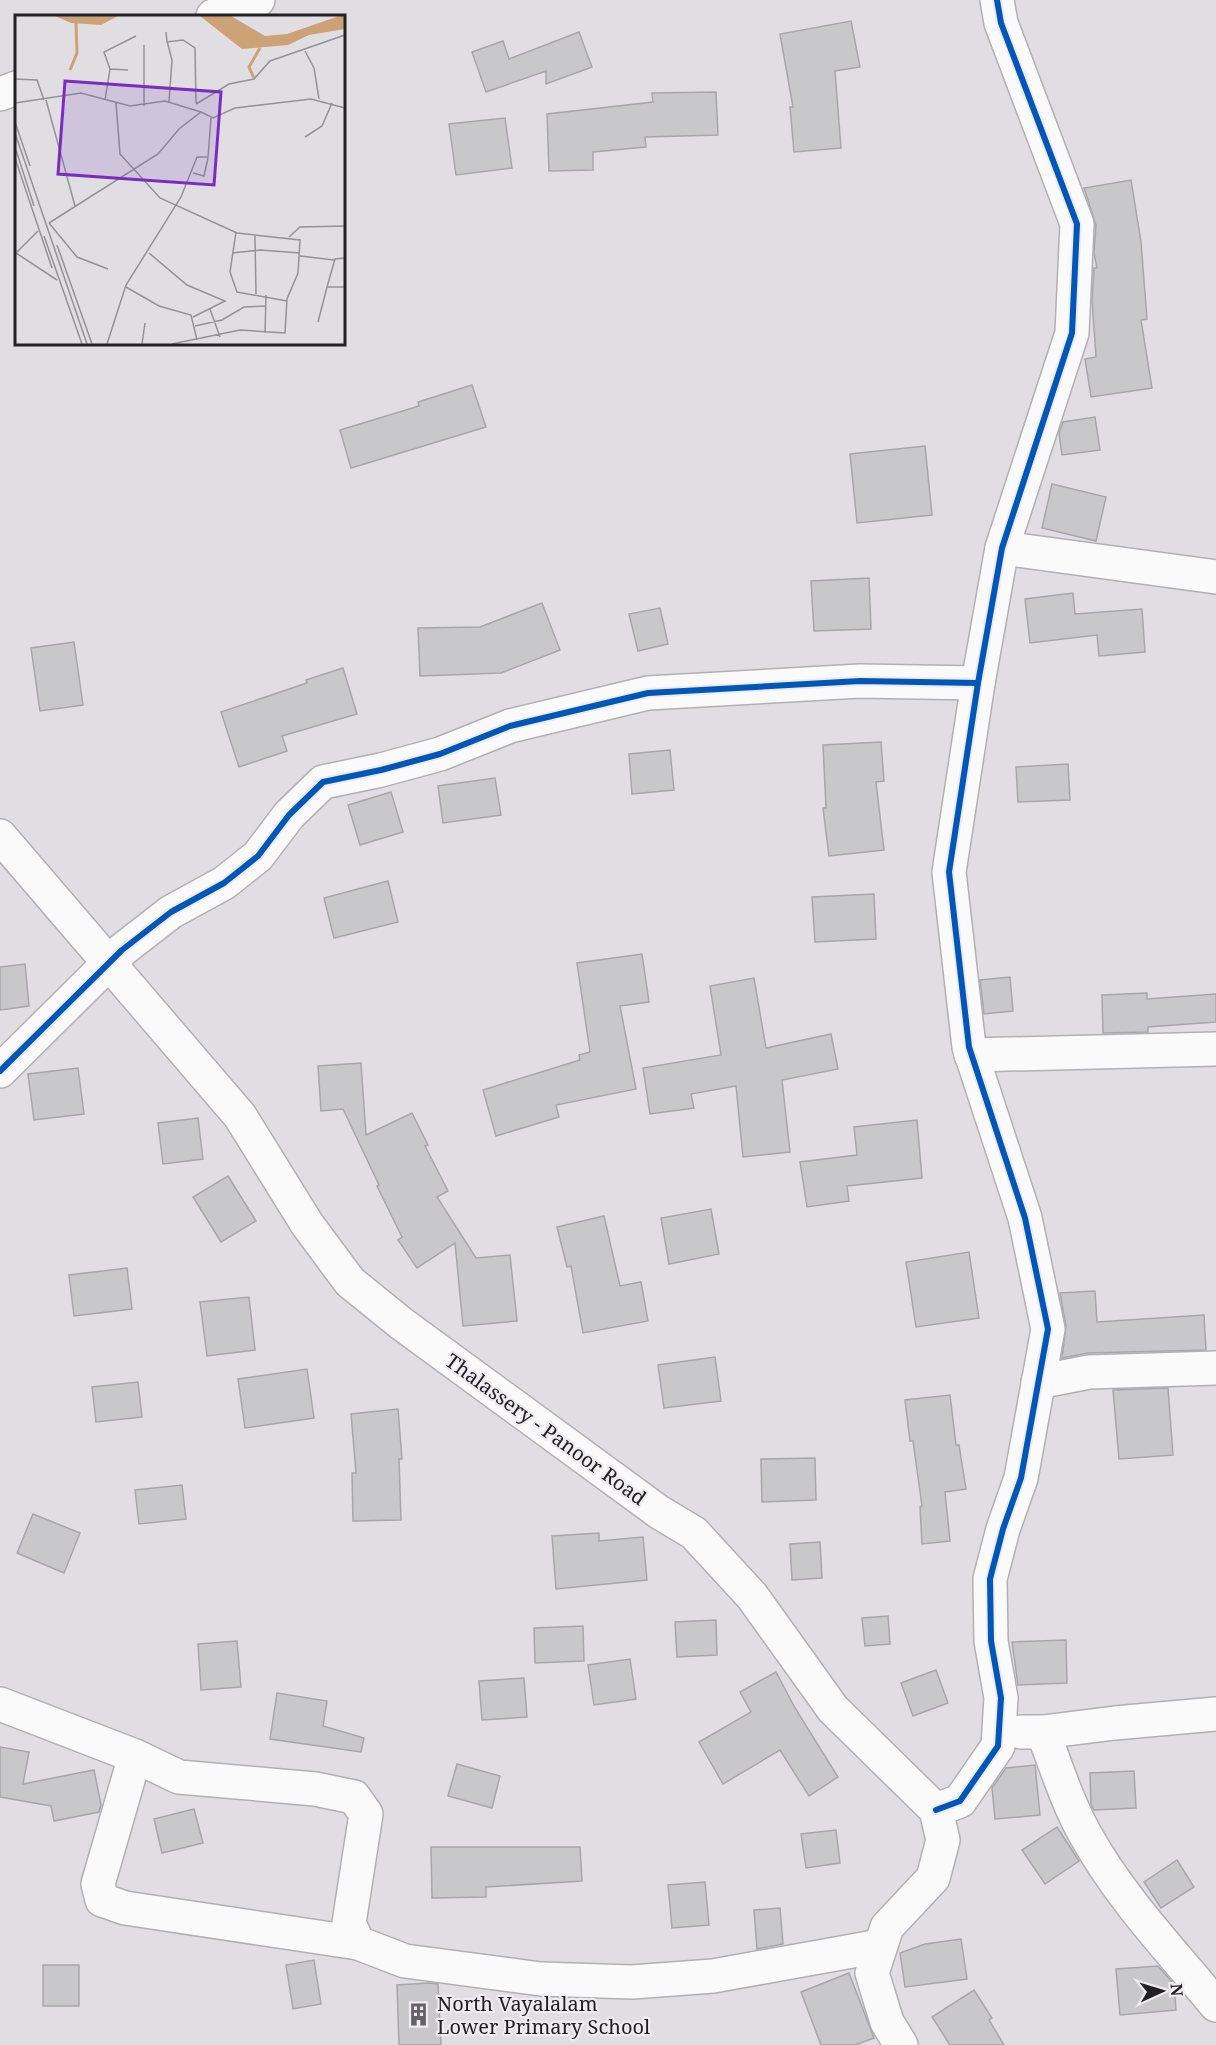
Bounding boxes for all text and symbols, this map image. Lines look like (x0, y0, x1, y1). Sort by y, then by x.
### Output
inset map (15, 15, 345, 345)
street label: Thalassery - Panoor Road (440, 1347, 652, 1511)
north arrow (1132, 1961, 1192, 2021)
text: N (1166, 1983, 1188, 1997)
place label: North Vayalalam Lower Primary School (437, 1990, 650, 2040)
building icon: North Vayalalam Lower Primary School (406, 2002, 432, 2028)

